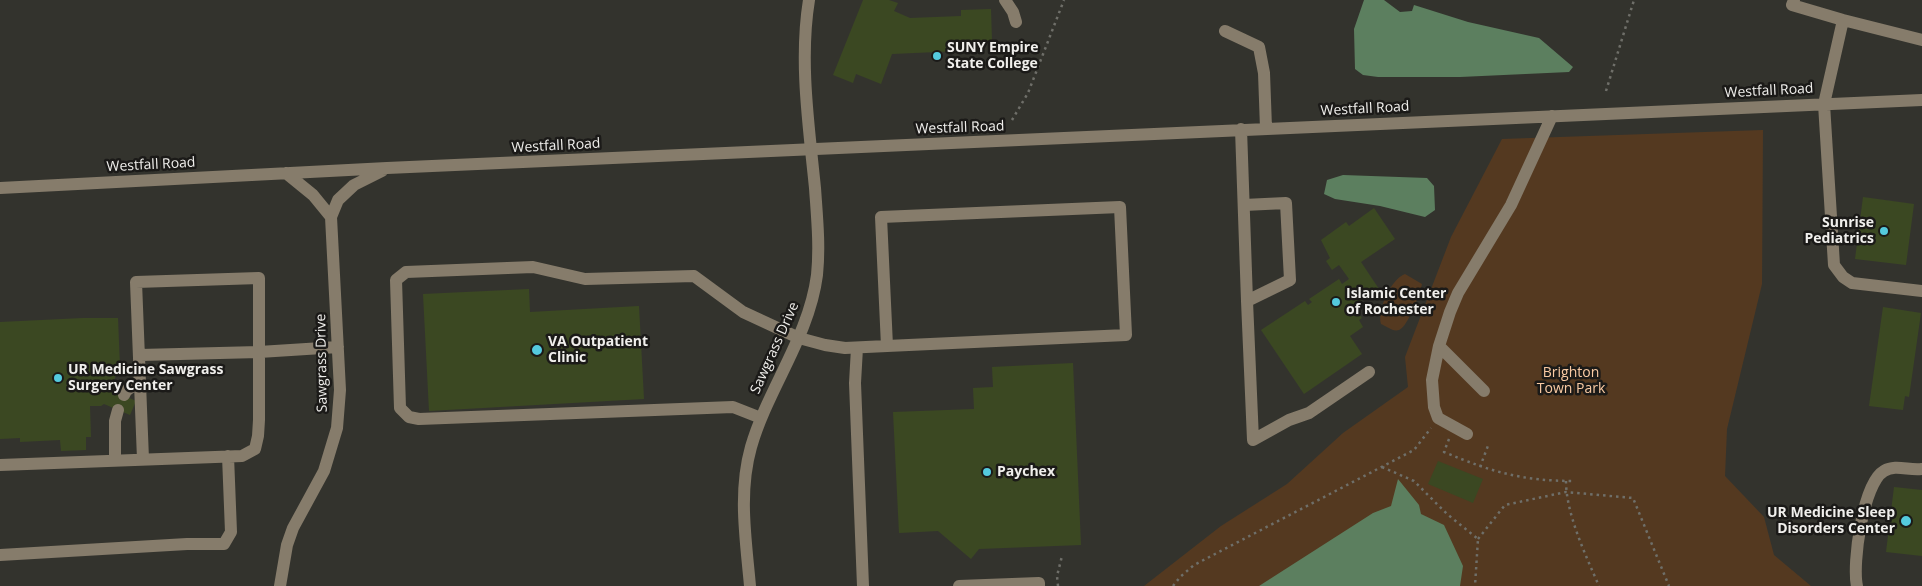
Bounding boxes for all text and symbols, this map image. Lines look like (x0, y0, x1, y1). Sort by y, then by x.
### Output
place label: SUNY Empire State College (947, 40, 1038, 72)
marker: SUNY Empire State College (931, 50, 943, 62)
street label: Westfall Road (1724, 80, 1814, 102)
street label: Westfall Road (1320, 98, 1410, 120)
street label: Westfall Road (915, 118, 1005, 138)
street label: Westfall Road (511, 135, 601, 157)
street label: Westfall Road (106, 154, 196, 176)
place label: Sunrise Pediatrics (1804, 215, 1874, 248)
marker: Sunrise Pediatrics (1878, 225, 1890, 237)
place label: Islamic Center of Rochester (1346, 286, 1446, 318)
marker: Islamic Center of Rochester (1330, 296, 1342, 308)
street label: Sawgrass Drive (747, 300, 803, 396)
street label: Sawgrass Drive (313, 314, 331, 412)
place label: VA Outpatient Clinic (548, 334, 648, 367)
marker: VA Outpatient Clinic (530, 343, 544, 357)
place label: UR Medicine Sawgrass Surgery Center (68, 362, 223, 394)
park label: Brighton Town Park (1537, 365, 1605, 398)
marker: UR Medicine Sawgrass Surgery Center (52, 372, 64, 384)
place label: Paychex (997, 464, 1055, 480)
marker: Paychex (981, 466, 993, 478)
place label: UR Medicine Sleep Disorders Center (1767, 505, 1895, 538)
marker: UR Medicine Sleep Disorders Center (1899, 514, 1913, 528)

